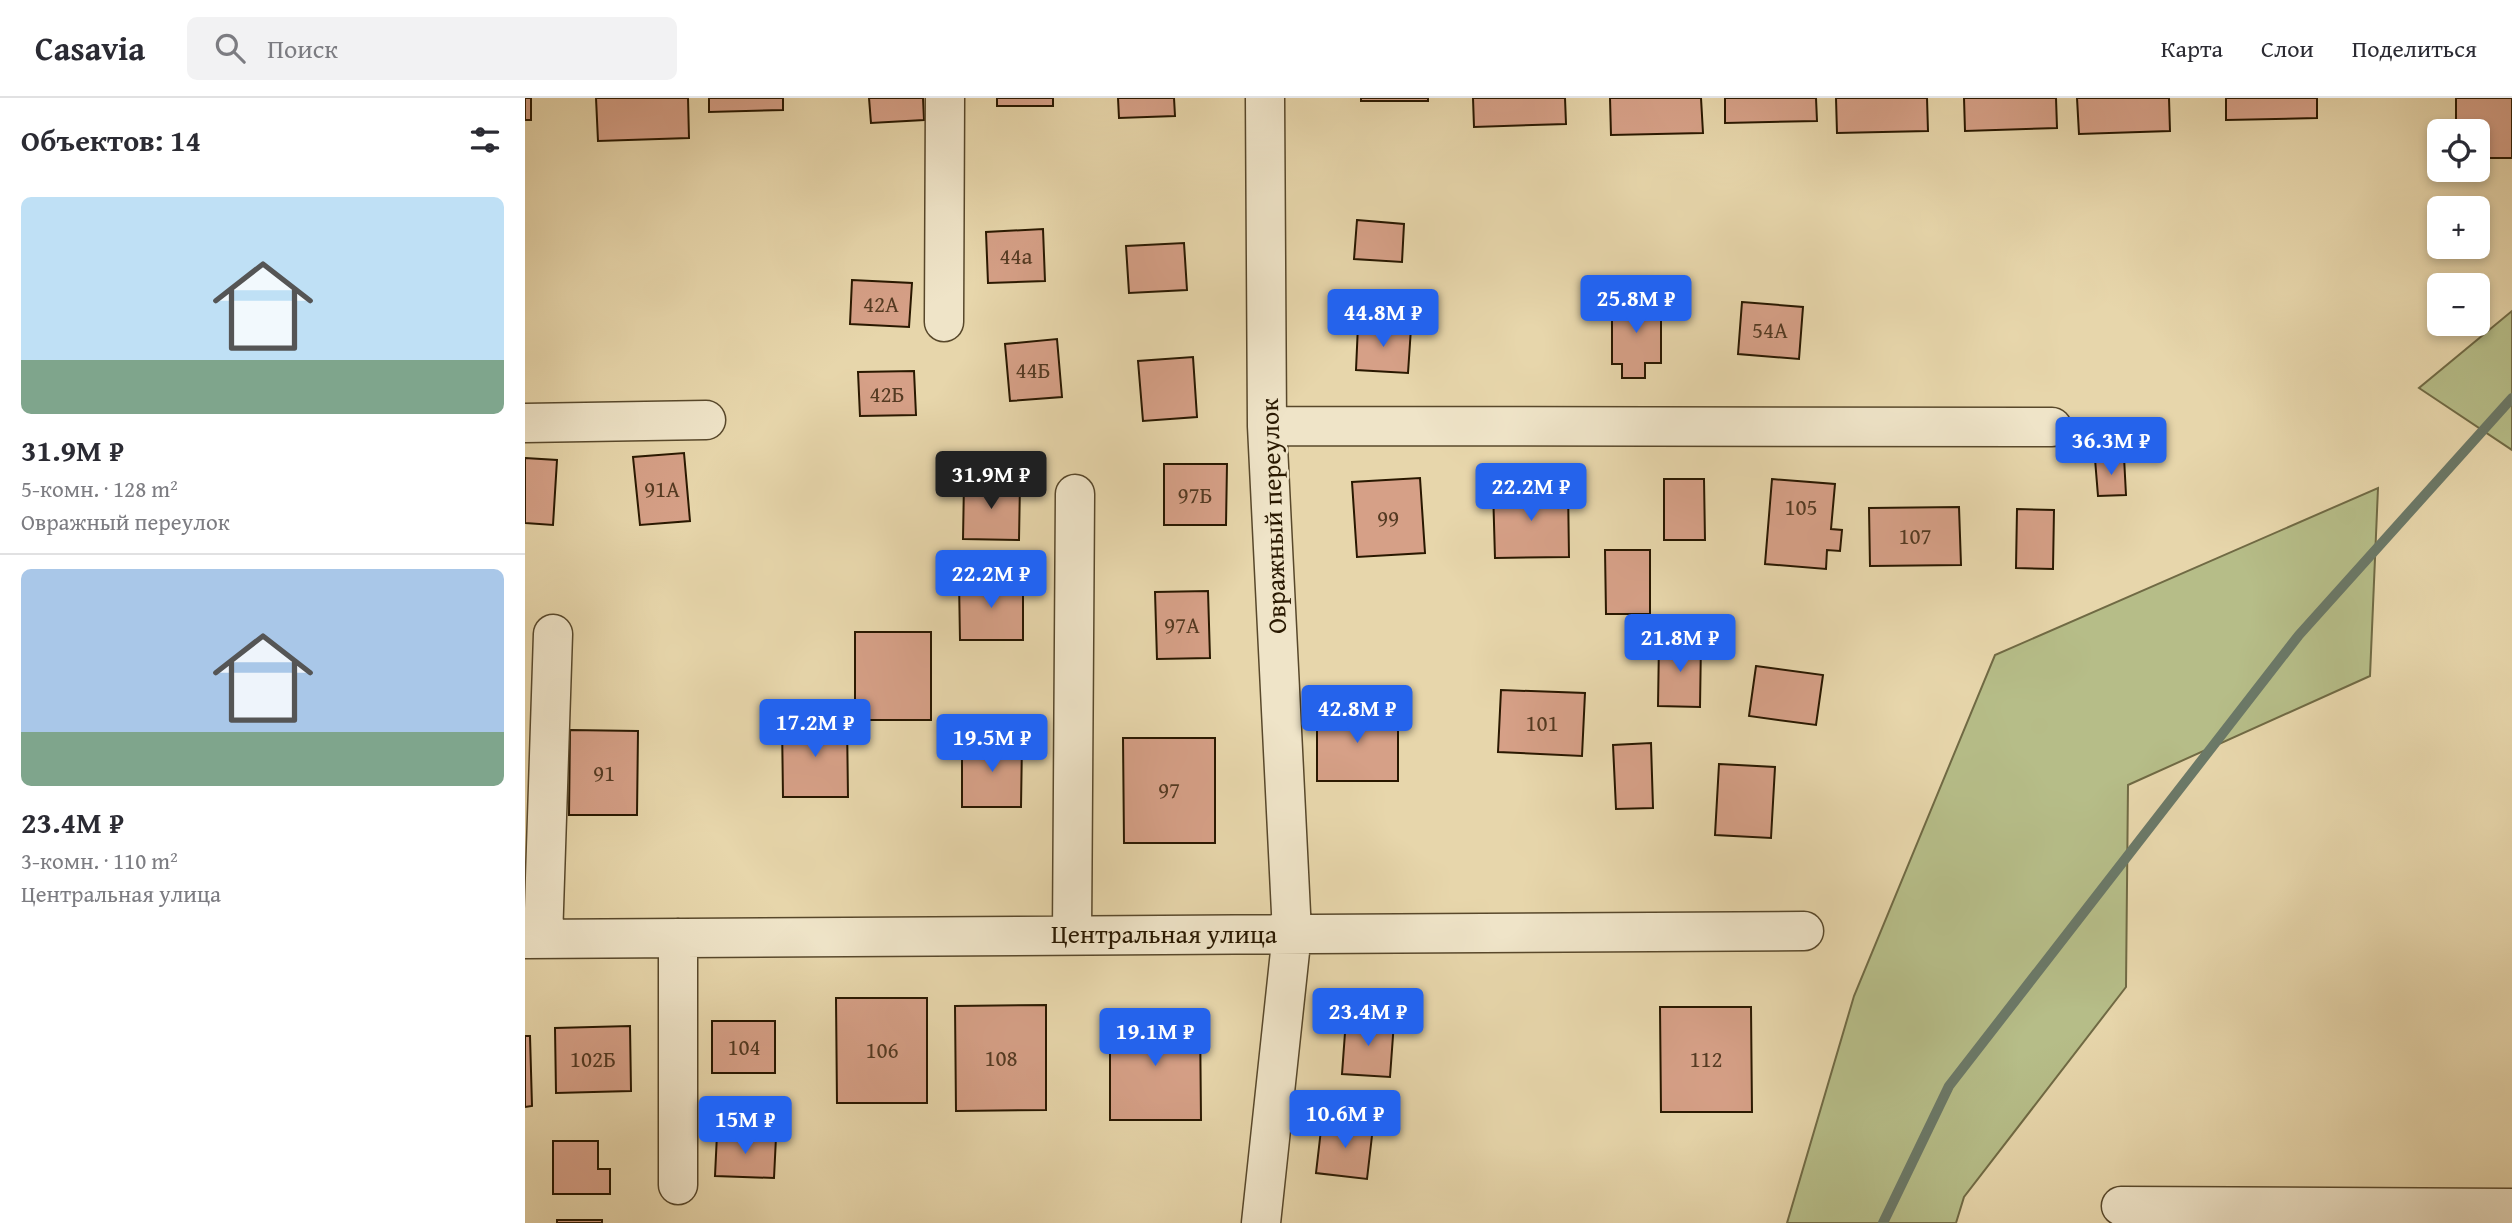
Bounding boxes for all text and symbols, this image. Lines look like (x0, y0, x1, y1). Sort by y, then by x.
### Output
search box (187, 17, 677, 80)
text: Casavia (35, 24, 145, 72)
icon: search (211, 29, 249, 67)
text: Поиск (267, 29, 338, 68)
text: Карта (2161, 31, 2223, 66)
text: Слои (2261, 31, 2314, 66)
text: Поделиться (2352, 31, 2477, 66)
text: Объектов: 14 (21, 118, 201, 162)
map controls (2427, 119, 2490, 336)
button: locate (2427, 119, 2490, 182)
icon: filters (466, 121, 504, 159)
button: + (2427, 196, 2490, 259)
house number: 44а (999, 239, 1033, 272)
icon: home (200, 243, 326, 369)
button: − (2427, 273, 2490, 336)
pin: 25.8M ₽ (1571, 275, 1701, 335)
text: 25.8M ₽ (1596, 281, 1676, 314)
house number: 42А (863, 287, 899, 320)
pin: 44.8M ₽ (1318, 289, 1448, 349)
text: 44.8M ₽ (1343, 295, 1423, 328)
house number: 54А (1752, 313, 1788, 346)
house number: 44Б (1015, 353, 1051, 386)
house number: 42Б (869, 377, 905, 410)
street label: Овражный переулок (1249, 397, 1296, 635)
pin: 36.3M ₽ (2046, 418, 2176, 477)
text: 36.3M ₽ (2071, 423, 2151, 456)
text: 31.9M ₽ (21, 428, 124, 472)
pin: 31.9M ₽ (926, 452, 1056, 511)
text: 31.9M ₽ (951, 457, 1031, 490)
pin: 22.2M ₽ (1466, 464, 1596, 523)
text: 22.2M ₽ (1491, 469, 1571, 502)
text: 5-комн. · 128 m² (21, 472, 178, 505)
house number: 91А (644, 472, 680, 505)
house number: 97Б (1177, 478, 1213, 511)
house number: 105 (1784, 490, 1818, 523)
house number: 99 (1377, 501, 1399, 534)
text: Овражный переулок (21, 505, 230, 538)
house number: 107 (1898, 519, 1932, 552)
pin: 22.2M ₽ (926, 550, 1056, 610)
text: 22.2M ₽ (951, 556, 1031, 589)
house number: 97А (1164, 608, 1200, 641)
pin: 21.8M ₽ (1615, 614, 1745, 674)
icon: home (200, 615, 326, 741)
text: 21.8M ₽ (1640, 620, 1720, 653)
pin: 42.8M ₽ (1292, 686, 1422, 745)
text: 42.8M ₽ (1317, 691, 1397, 724)
pin: 17.2M ₽ (750, 700, 880, 759)
text: 17.2M ₽ (775, 705, 855, 738)
house number: 101 (1525, 706, 1559, 739)
pin: 19.5M ₽ (927, 714, 1057, 774)
text: 19.5M ₽ (952, 720, 1032, 753)
house number: 91 (593, 756, 615, 789)
house number: 97 (1158, 773, 1180, 806)
text: 23.4M ₽ (21, 800, 124, 844)
text: 3-комн. · 110 m² (21, 844, 178, 877)
text: Центральная улица (21, 877, 221, 910)
street label: Центральная улица (1051, 914, 1278, 953)
pin: 23.4M ₽ (1303, 988, 1433, 1048)
text: 23.4M ₽ (1328, 994, 1408, 1027)
pin: 19.1M ₽ (1090, 1009, 1220, 1068)
text: 19.1M ₽ (1115, 1014, 1195, 1047)
house number: 104 (727, 1030, 761, 1063)
house number: 106 (865, 1033, 899, 1066)
house number: 108 (984, 1041, 1018, 1074)
house number: 102Б (570, 1042, 616, 1075)
house number: 112 (1689, 1042, 1723, 1075)
pin: 10.6M ₽ (1280, 1090, 1410, 1150)
pin: 15M ₽ (696, 1096, 794, 1156)
text: 10.6M ₽ (1305, 1096, 1385, 1129)
text: 15M ₽ (715, 1102, 775, 1135)

